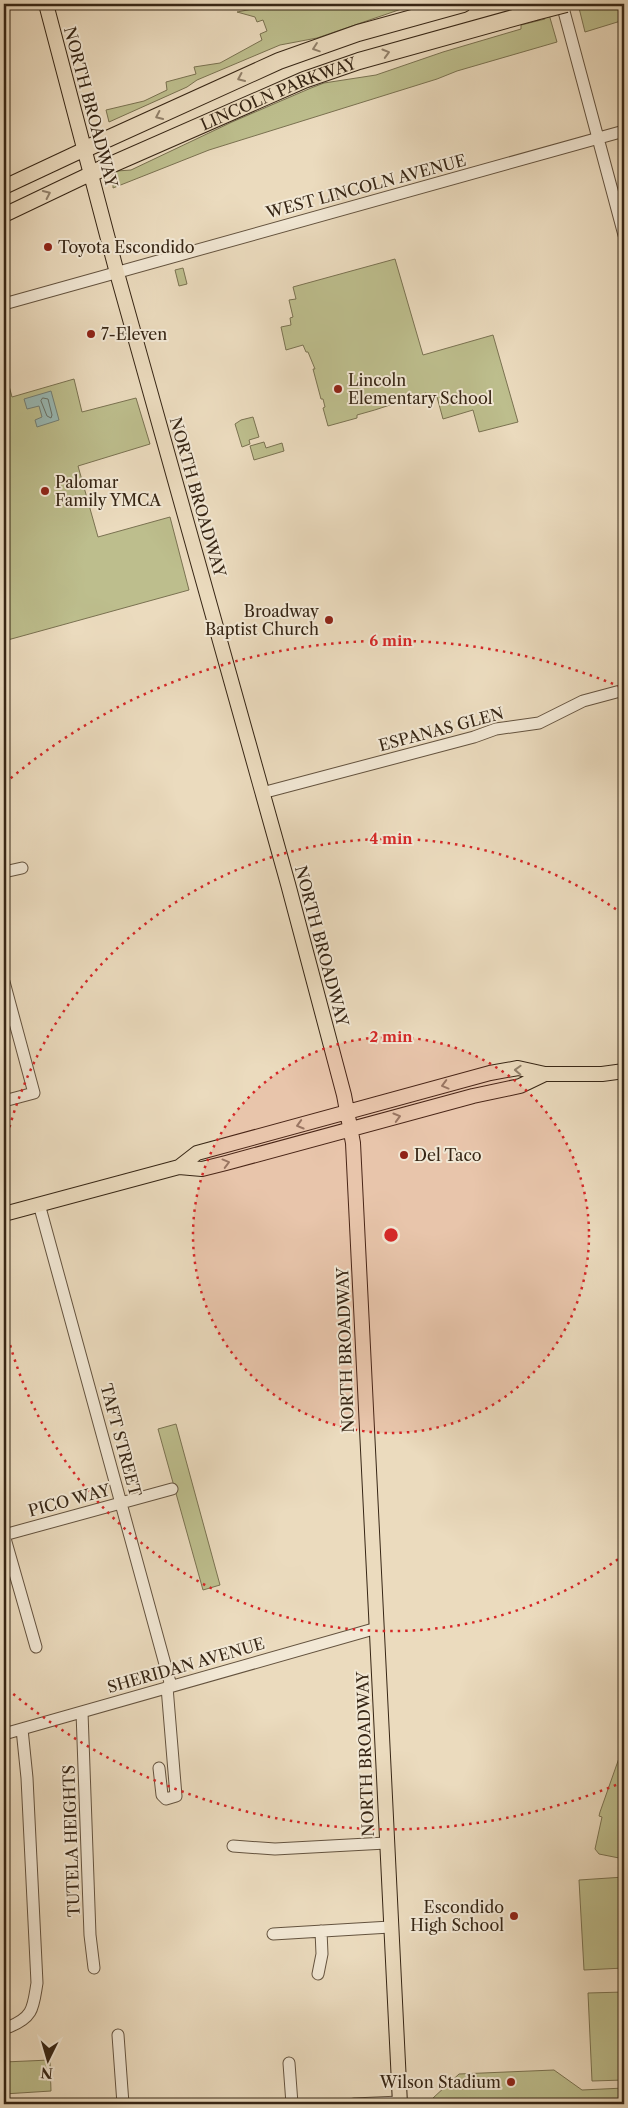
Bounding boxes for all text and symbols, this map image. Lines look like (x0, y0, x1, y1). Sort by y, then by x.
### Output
street label: NORTH BROADWAY (60, 24, 122, 190)
one-way arrow (312, 42, 321, 52)
one-way arrow (382, 48, 390, 59)
street label: LINCOLN PARKWAY (197, 52, 360, 134)
one-way arrow (237, 72, 246, 83)
one-way arrow (155, 110, 164, 120)
street label: WEST LINCOLN AVENUE (263, 150, 468, 223)
one-way arrow (42, 190, 51, 201)
place label: Toyota Escondido (58, 237, 195, 257)
marker: Toyota Escondido (42, 241, 54, 253)
place label: 7-Eleven (101, 324, 167, 344)
marker: 7-Eleven (85, 328, 97, 340)
place label: Lincoln Elementary School (348, 370, 493, 408)
marker: Lincoln Elementary School (332, 383, 344, 395)
street label: NORTH BROADWAY (166, 415, 231, 580)
place label: Palomar Family YMCA (55, 472, 162, 510)
marker: Palomar Family YMCA (39, 485, 51, 497)
place label: Broadway Baptist Church (205, 601, 320, 639)
marker: Broadway Baptist Church (323, 614, 335, 626)
text: 6 min (369, 631, 413, 650)
street label: ESPANAS GLEN (376, 703, 506, 755)
text: 4 min (369, 829, 413, 848)
street label: NORTH BROADWAY (291, 863, 353, 1029)
text: 2 min (369, 1027, 413, 1046)
one-way arrow (514, 1064, 522, 1075)
one-way arrow (441, 1080, 449, 1090)
one-way arrow (393, 1112, 401, 1122)
one-way arrow (297, 1119, 305, 1129)
place label: Del Taco (414, 1145, 482, 1165)
marker: Del Taco (398, 1149, 410, 1161)
one-way arrow (222, 1158, 231, 1169)
centre of rings (382, 1226, 400, 1244)
street label: NORTH BROADWAY (332, 1266, 358, 1433)
street label: TAFT STREET (96, 1381, 146, 1499)
street label: PICO WAY (26, 1479, 113, 1521)
street label: SHERIDAN AVENUE (105, 1633, 267, 1697)
street label: NORTH BROADWAY (352, 1670, 378, 1837)
street label: TUTELA HEIGHTS (58, 1765, 84, 1917)
place label: Escondido High School (410, 1897, 504, 1935)
marker: Escondido High School (508, 1910, 520, 1922)
north arrow (22, 2036, 72, 2086)
text: N (40, 2063, 54, 2082)
place label: Wilson Stadium (379, 2072, 501, 2092)
marker: Wilson Stadium (505, 2076, 517, 2088)

